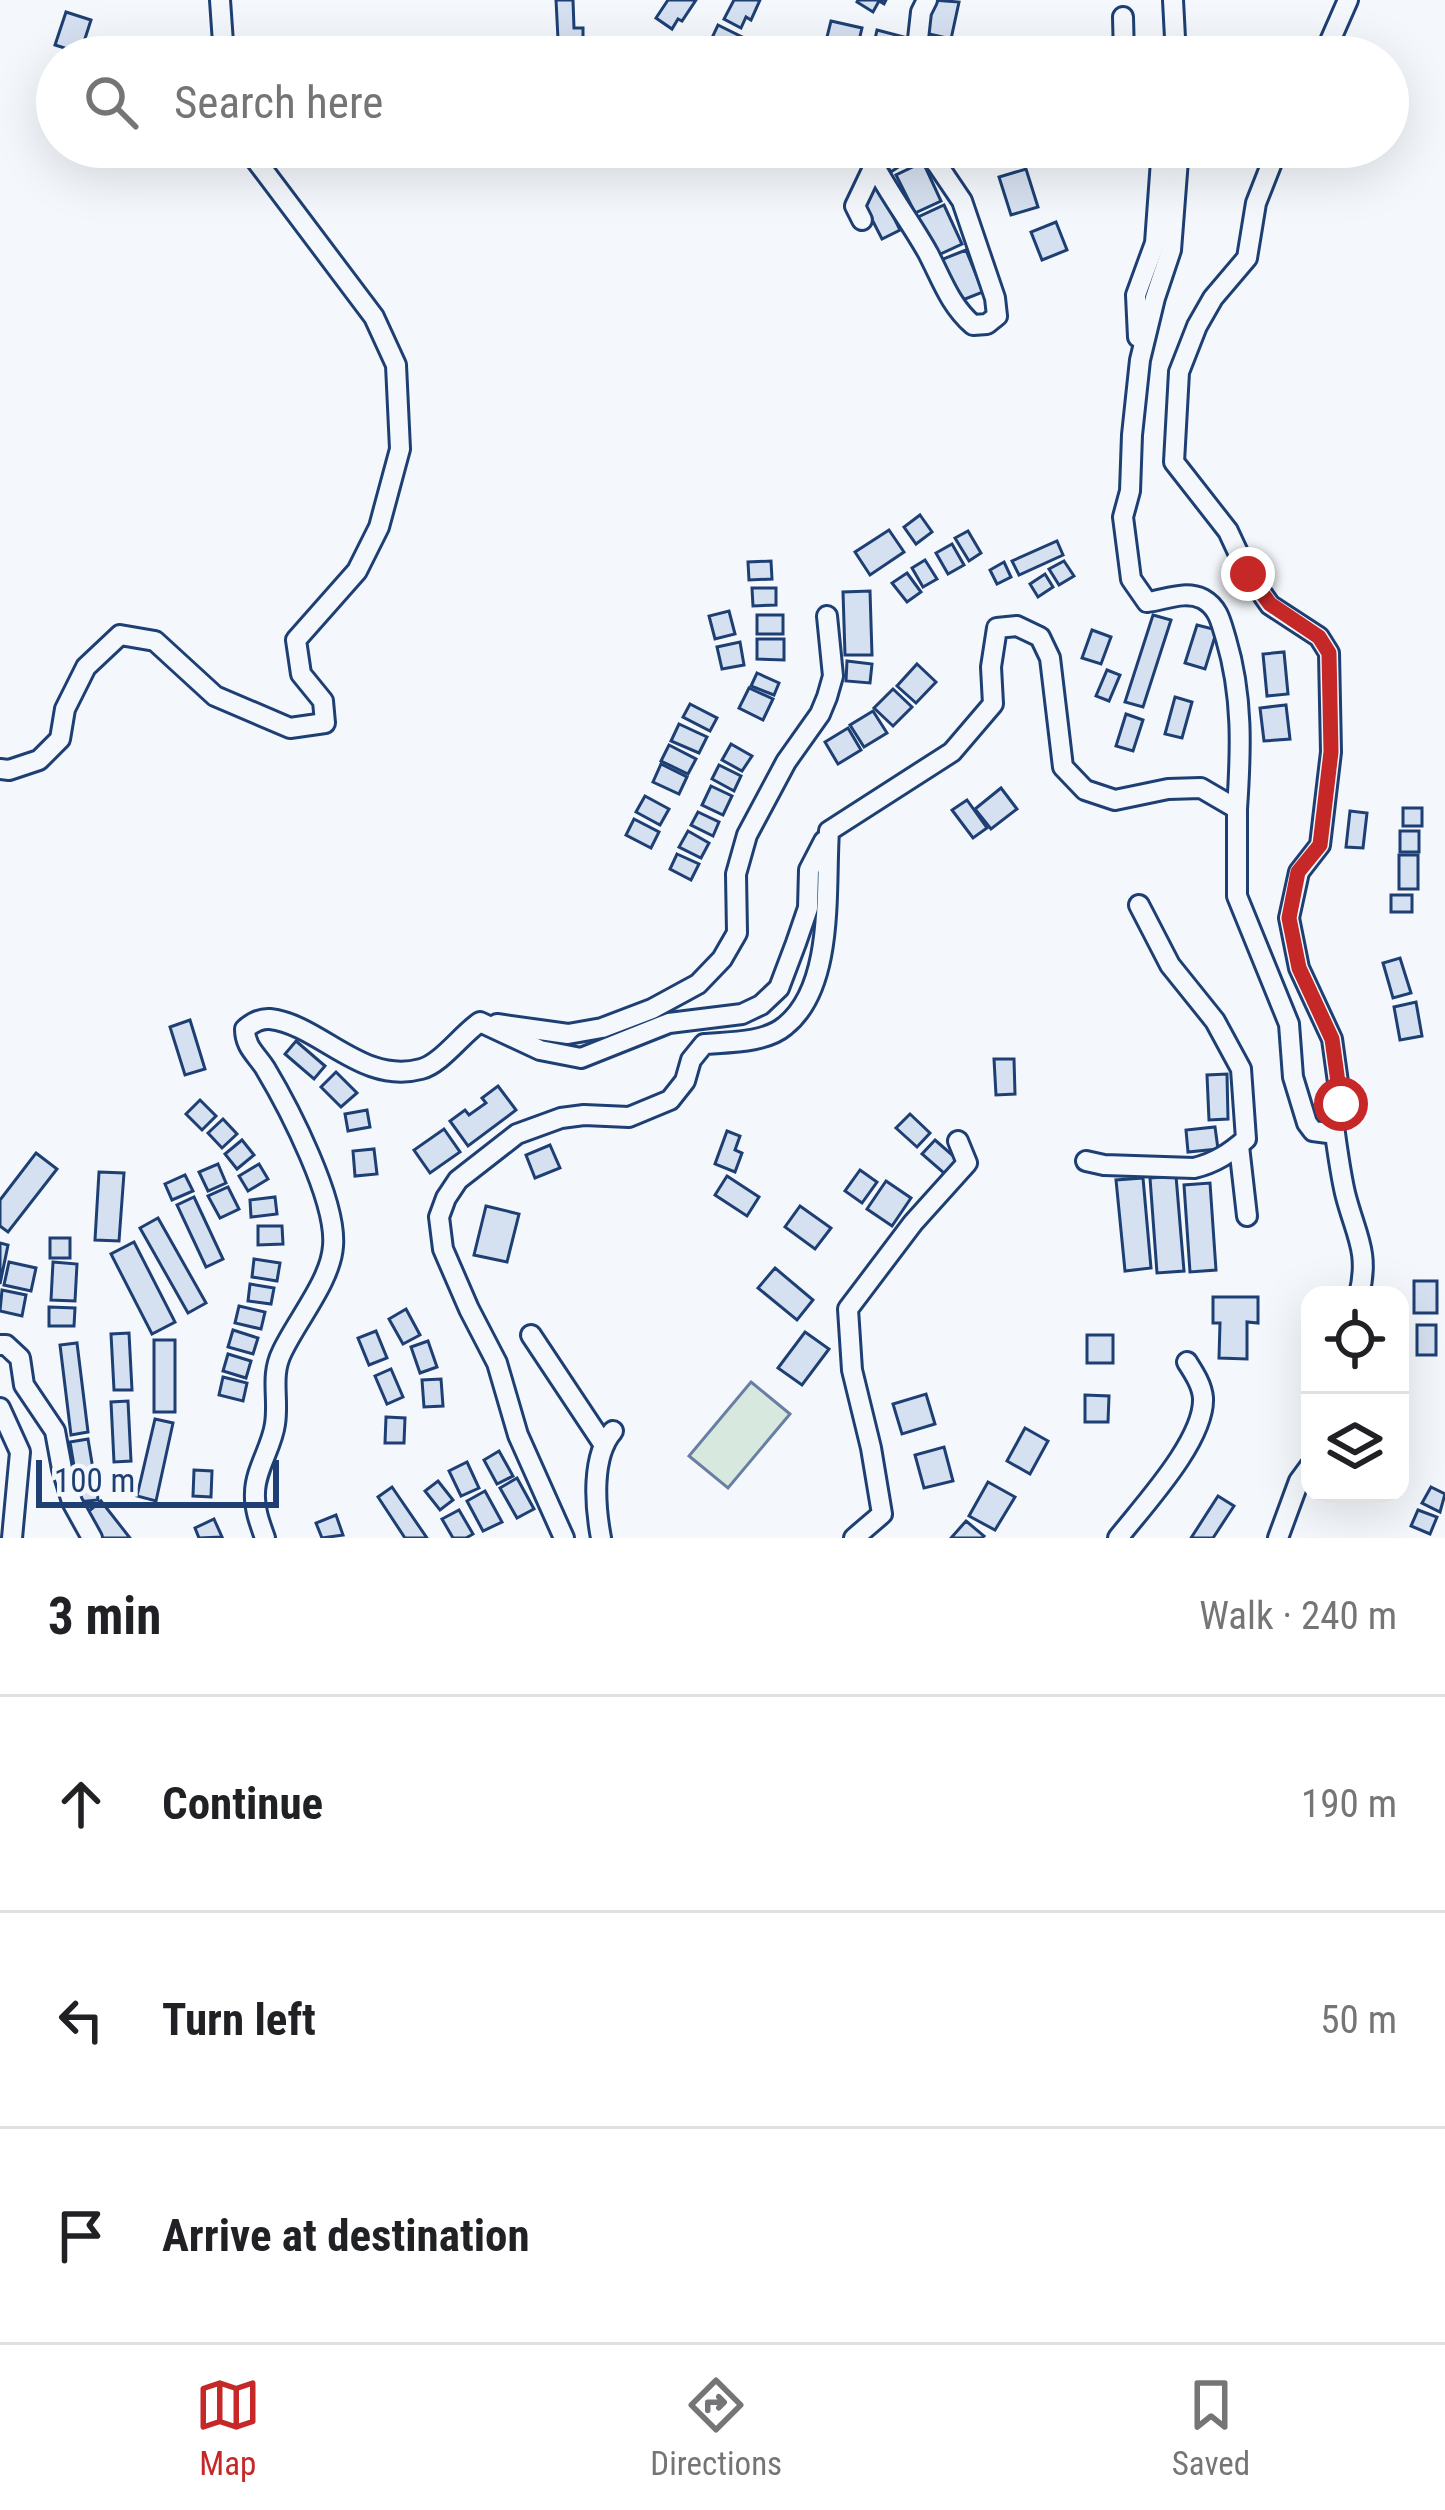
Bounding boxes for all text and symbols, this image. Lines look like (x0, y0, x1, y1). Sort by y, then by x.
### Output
search box (36, 36, 1409, 168)
icon: search (78, 69, 144, 135)
text: Search here (174, 76, 383, 129)
route end (1221, 547, 1275, 601)
route start (1314, 1077, 1368, 1131)
map controls (1301, 1286, 1409, 1502)
button: locate (1301, 1286, 1409, 1394)
button: layers (1301, 1394, 1409, 1502)
scale bar (36, 1454, 279, 1507)
text: 100 m (54, 1461, 135, 1500)
text: 3 min (48, 1587, 161, 1646)
text: Walk · 240 m (1199, 1593, 1397, 1639)
icon: ahead (48, 1771, 114, 1837)
text: Continue (162, 1777, 323, 1830)
text: 190 m (1301, 1781, 1397, 1827)
icon: left (48, 1987, 114, 2053)
text: Turn left (162, 1993, 316, 2046)
text: 50 m (1320, 1997, 1397, 2043)
icon: arrive (48, 2203, 114, 2269)
text: Arrive at destination (162, 2209, 530, 2262)
tab: Map (195, 2372, 261, 2483)
tab: Directions (650, 2372, 782, 2483)
tab: Saved (1172, 2372, 1250, 2483)

